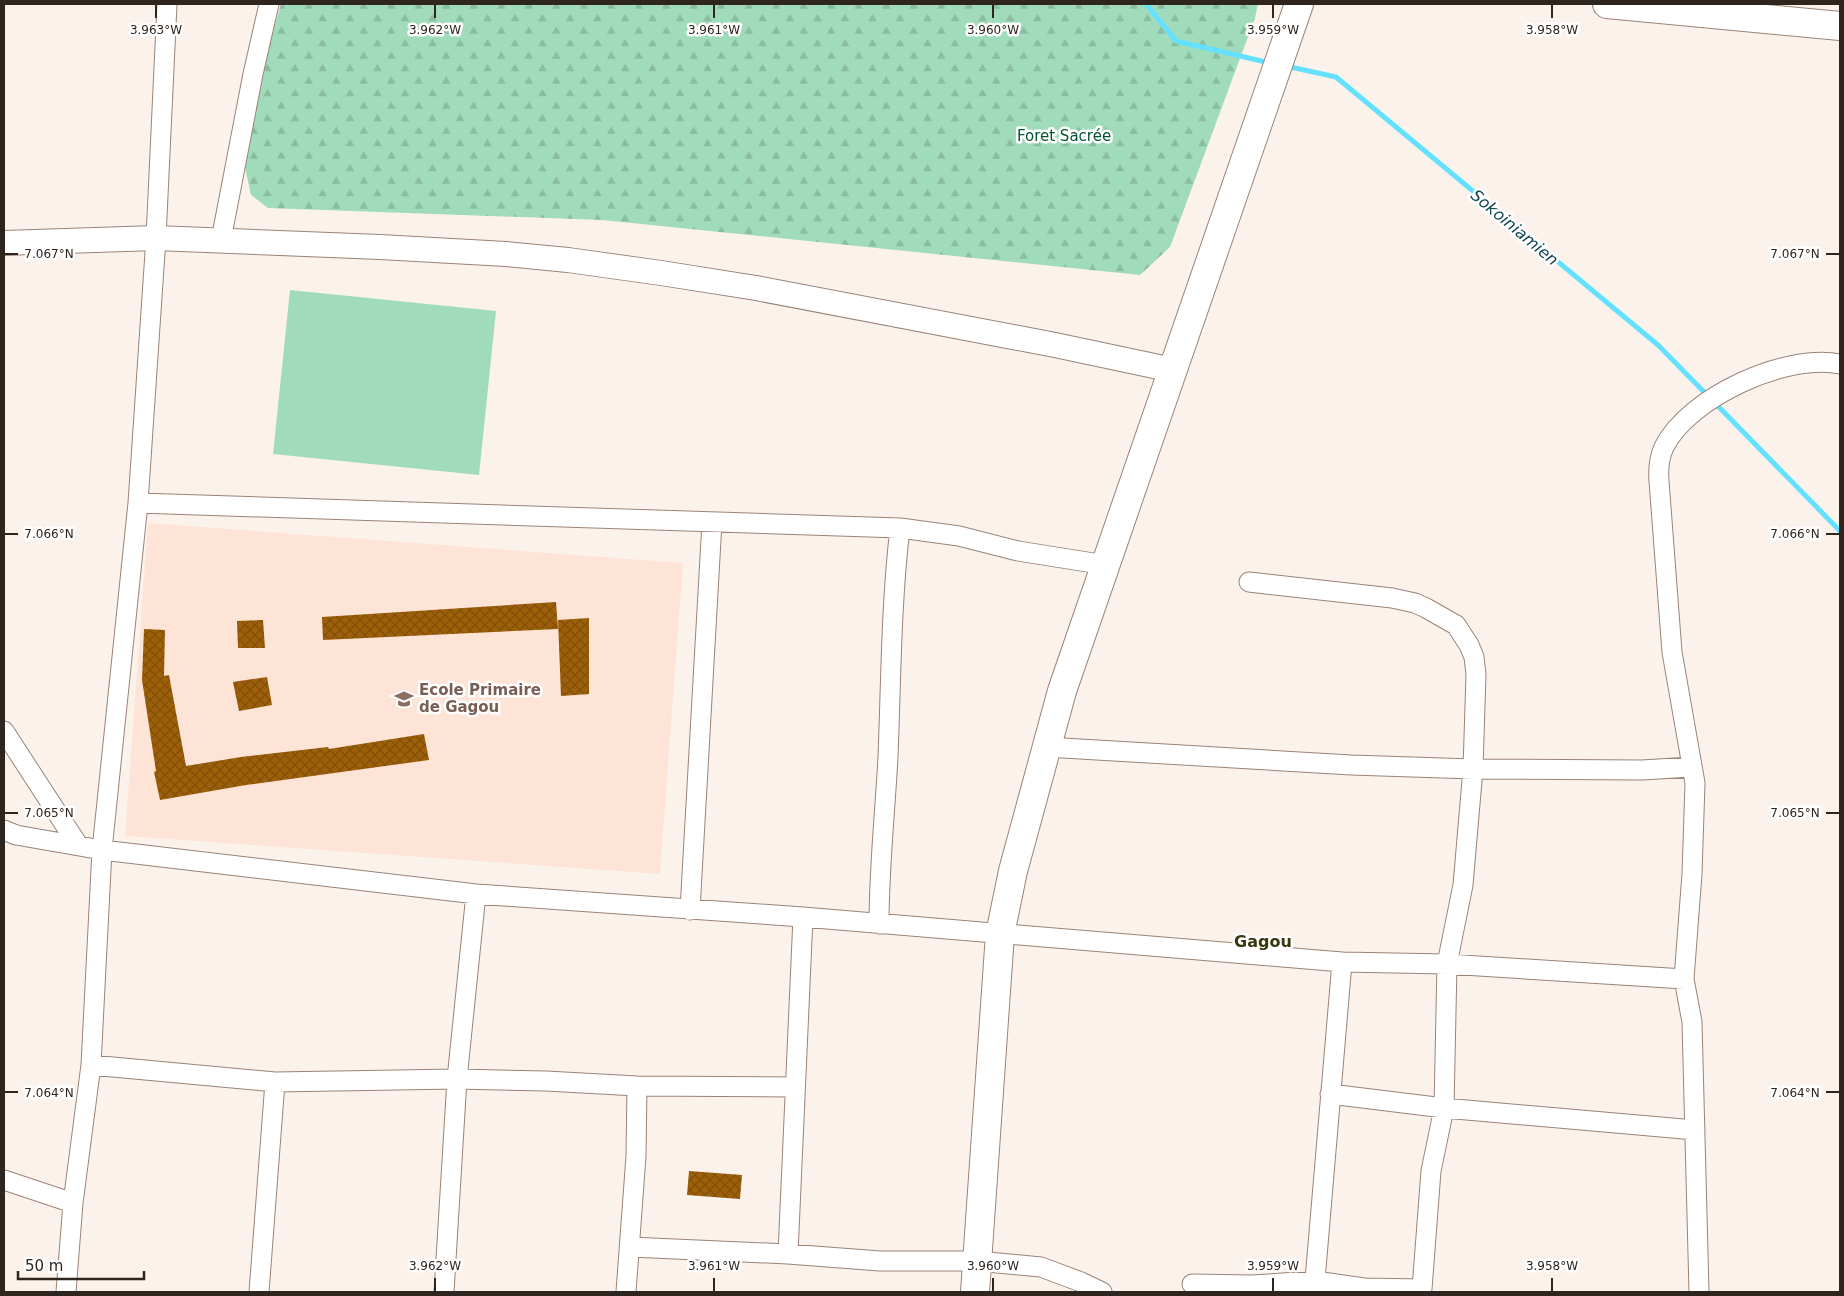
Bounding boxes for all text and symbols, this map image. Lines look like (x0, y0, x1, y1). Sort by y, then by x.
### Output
text: 3.963°W (130, 23, 182, 37)
text: 3.962°W (409, 23, 461, 37)
text: 3.961°W (688, 23, 740, 37)
text: 3.960°W (967, 23, 1019, 37)
text: 3.959°W (1247, 23, 1299, 37)
text: 3.958°W (1526, 23, 1578, 37)
park label: Foret Sacrée (1017, 127, 1111, 145)
water label: Sokoiniamien (1467, 185, 1562, 269)
text: 7.067°N (24, 247, 74, 261)
text: 7.067°N (1770, 247, 1820, 261)
text: 7.066°N (24, 527, 74, 541)
text: 7.066°N (1770, 527, 1820, 541)
place label: Ecole Primaire de Gagou (419, 681, 541, 716)
school or university icon: Ecole Primaire de Gagou (393, 688, 415, 710)
text: 7.065°N (24, 806, 74, 820)
text: 7.065°N (1770, 806, 1820, 820)
district label: Gagou (1234, 932, 1292, 951)
text: 7.064°N (24, 1086, 74, 1100)
text: 7.064°N (1770, 1086, 1820, 1100)
scale bar (18, 1248, 144, 1280)
text: 50 m (25, 1257, 63, 1275)
text: 3.962°W (409, 1259, 461, 1273)
text: 3.961°W (688, 1259, 740, 1273)
text: 3.960°W (967, 1259, 1019, 1273)
text: 3.959°W (1247, 1259, 1299, 1273)
text: 3.958°W (1526, 1259, 1578, 1273)

